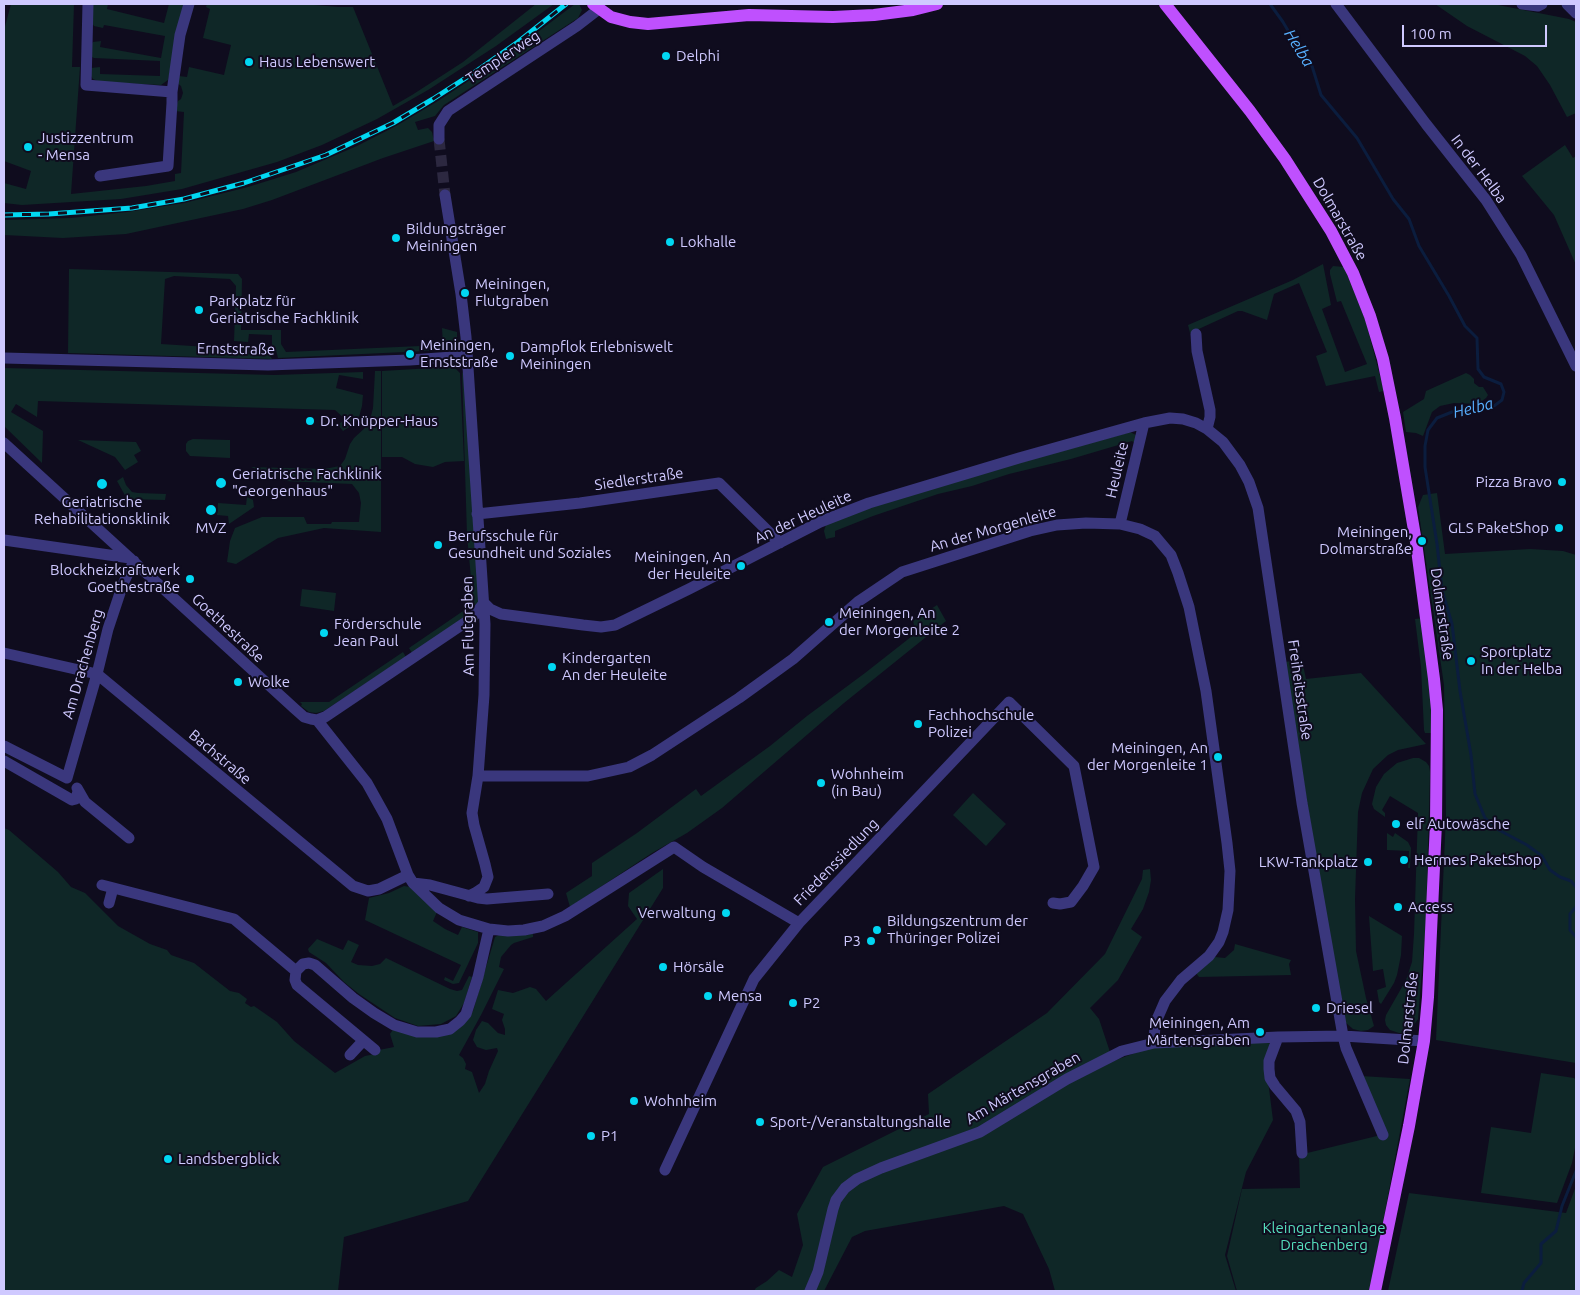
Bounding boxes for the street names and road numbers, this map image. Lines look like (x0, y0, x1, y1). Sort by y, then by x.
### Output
street label: Templerweg (463, 26, 543, 88)
street label: In der Helba (1447, 131, 1511, 207)
street label: Dolmarstraße (1309, 174, 1371, 264)
street label: Ernststraße (197, 339, 275, 359)
street label: Heuleite (1102, 440, 1132, 500)
street label: Siedlerstraße (593, 464, 685, 494)
street label: An der Heuleite (752, 487, 854, 547)
street label: An der Morgenleite (928, 502, 1058, 556)
street label: Dolmarstraße (1427, 567, 1457, 661)
street label: Am Flutgraben (458, 576, 478, 676)
street label: Goethestraße (188, 590, 268, 666)
street label: Am Drachenberg (59, 607, 107, 721)
street label: Freiheitsstraße (1284, 639, 1316, 741)
street label: Bachstraße (185, 726, 255, 788)
street label: Friedenssiedlung (790, 815, 882, 909)
street label: Dolmarstraße (1394, 971, 1422, 1065)
street label: Am Märtensgraben (962, 1048, 1084, 1128)

